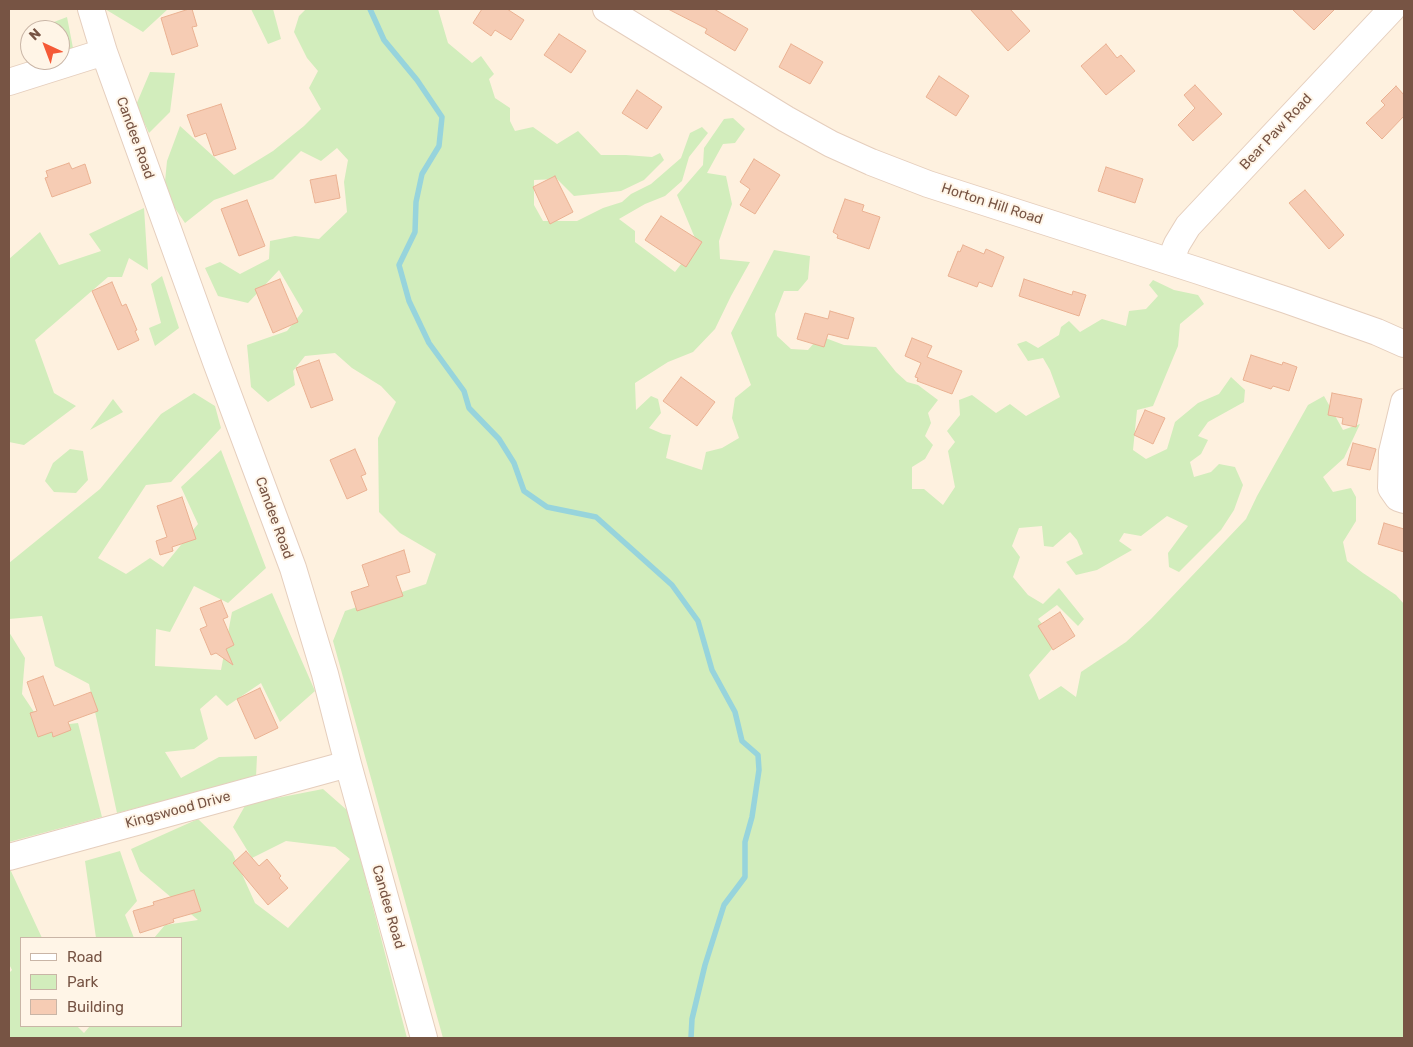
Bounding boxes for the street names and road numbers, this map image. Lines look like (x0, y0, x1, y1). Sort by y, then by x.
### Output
street label: Bear Paw Road (1236, 90, 1316, 174)
street label: Candee Road (112, 95, 158, 181)
street label: Horton Hill Road (939, 180, 1045, 228)
street label: Candee Road (251, 475, 297, 561)
street label: Kingswood Drive (124, 788, 232, 832)
street label: Candee Road (368, 863, 408, 951)

